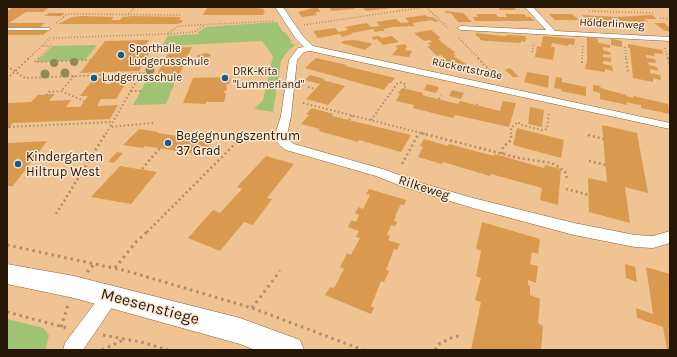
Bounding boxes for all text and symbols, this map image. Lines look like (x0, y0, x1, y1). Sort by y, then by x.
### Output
street label: Hölderlinweg (579, 16, 645, 32)
place label: Sporthalle Ludgerusschule (129, 42, 209, 68)
marker: Sporthalle Ludgerusschule (116, 50, 126, 60)
street label: Rückertstraße (431, 55, 503, 83)
place label: DRK-Kita "Lummerland" (233, 65, 304, 91)
place label: Ludgerusschule (102, 71, 182, 85)
marker: Ludgerusschule (89, 73, 99, 83)
marker: DRK-Kita "Lummerland" (220, 73, 230, 83)
place label: Begegnungszentrum 37 Grad (176, 128, 300, 159)
marker: Begegnungszentrum 37 Grad (163, 138, 173, 148)
place label: Kindergarten Hiltrup West (26, 149, 103, 180)
marker: Kindergarten Hiltrup West (13, 159, 23, 169)
street label: Rilkeweg (396, 172, 452, 204)
street label: Meesenstiege (99, 285, 201, 329)

